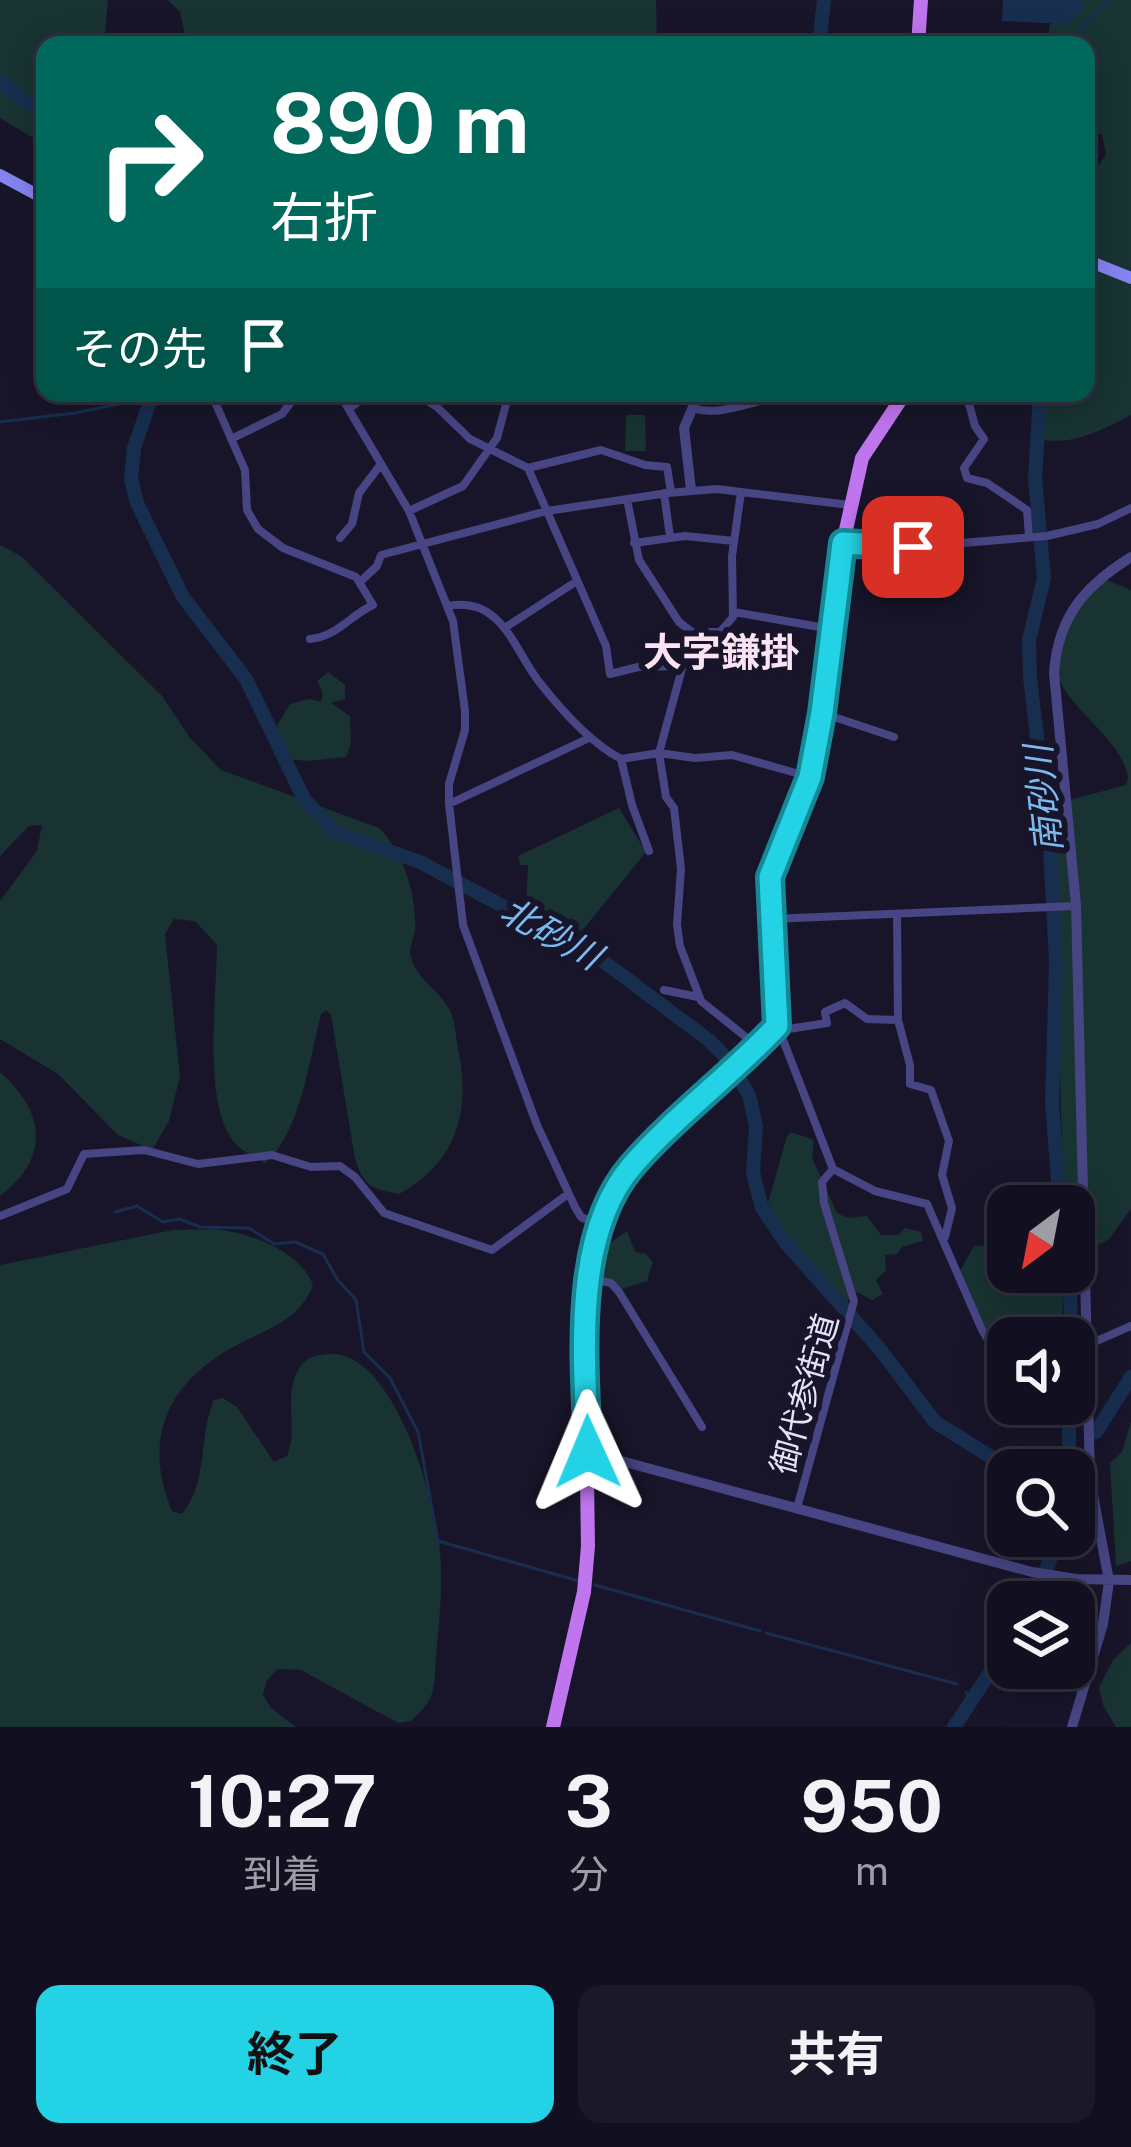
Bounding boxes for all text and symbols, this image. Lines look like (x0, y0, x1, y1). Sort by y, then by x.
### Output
text: 890 m (270, 73, 530, 172)
icon: right (72, 84, 228, 240)
text: 右折 (270, 186, 378, 249)
icon: arrive (231, 312, 297, 378)
text: その先 (72, 322, 207, 375)
pin (862, 496, 964, 598)
icon: arrive (880, 514, 946, 580)
district label: 大字鎌掛 (643, 629, 799, 675)
water label: 南砂川 (1016, 739, 1070, 855)
water label: 北砂川 (494, 888, 612, 979)
north arrow (987, 1185, 1095, 1293)
map controls (987, 1185, 1095, 1689)
street label: 御代参街道 (763, 1309, 845, 1479)
button: sound (987, 1317, 1095, 1425)
position arrow (525, 1389, 651, 1515)
button: search (987, 1449, 1095, 1557)
button: layers (987, 1581, 1095, 1689)
text: 10:27 (188, 1759, 377, 1843)
text: 3 (565, 1759, 613, 1843)
text: 950 (801, 1764, 943, 1848)
text: m (855, 1848, 889, 1894)
text: 到着 (243, 1851, 321, 1897)
text: 分 (569, 1851, 608, 1897)
button: 終了 (36, 1985, 554, 2123)
button: 共有 (578, 1985, 1095, 2123)

